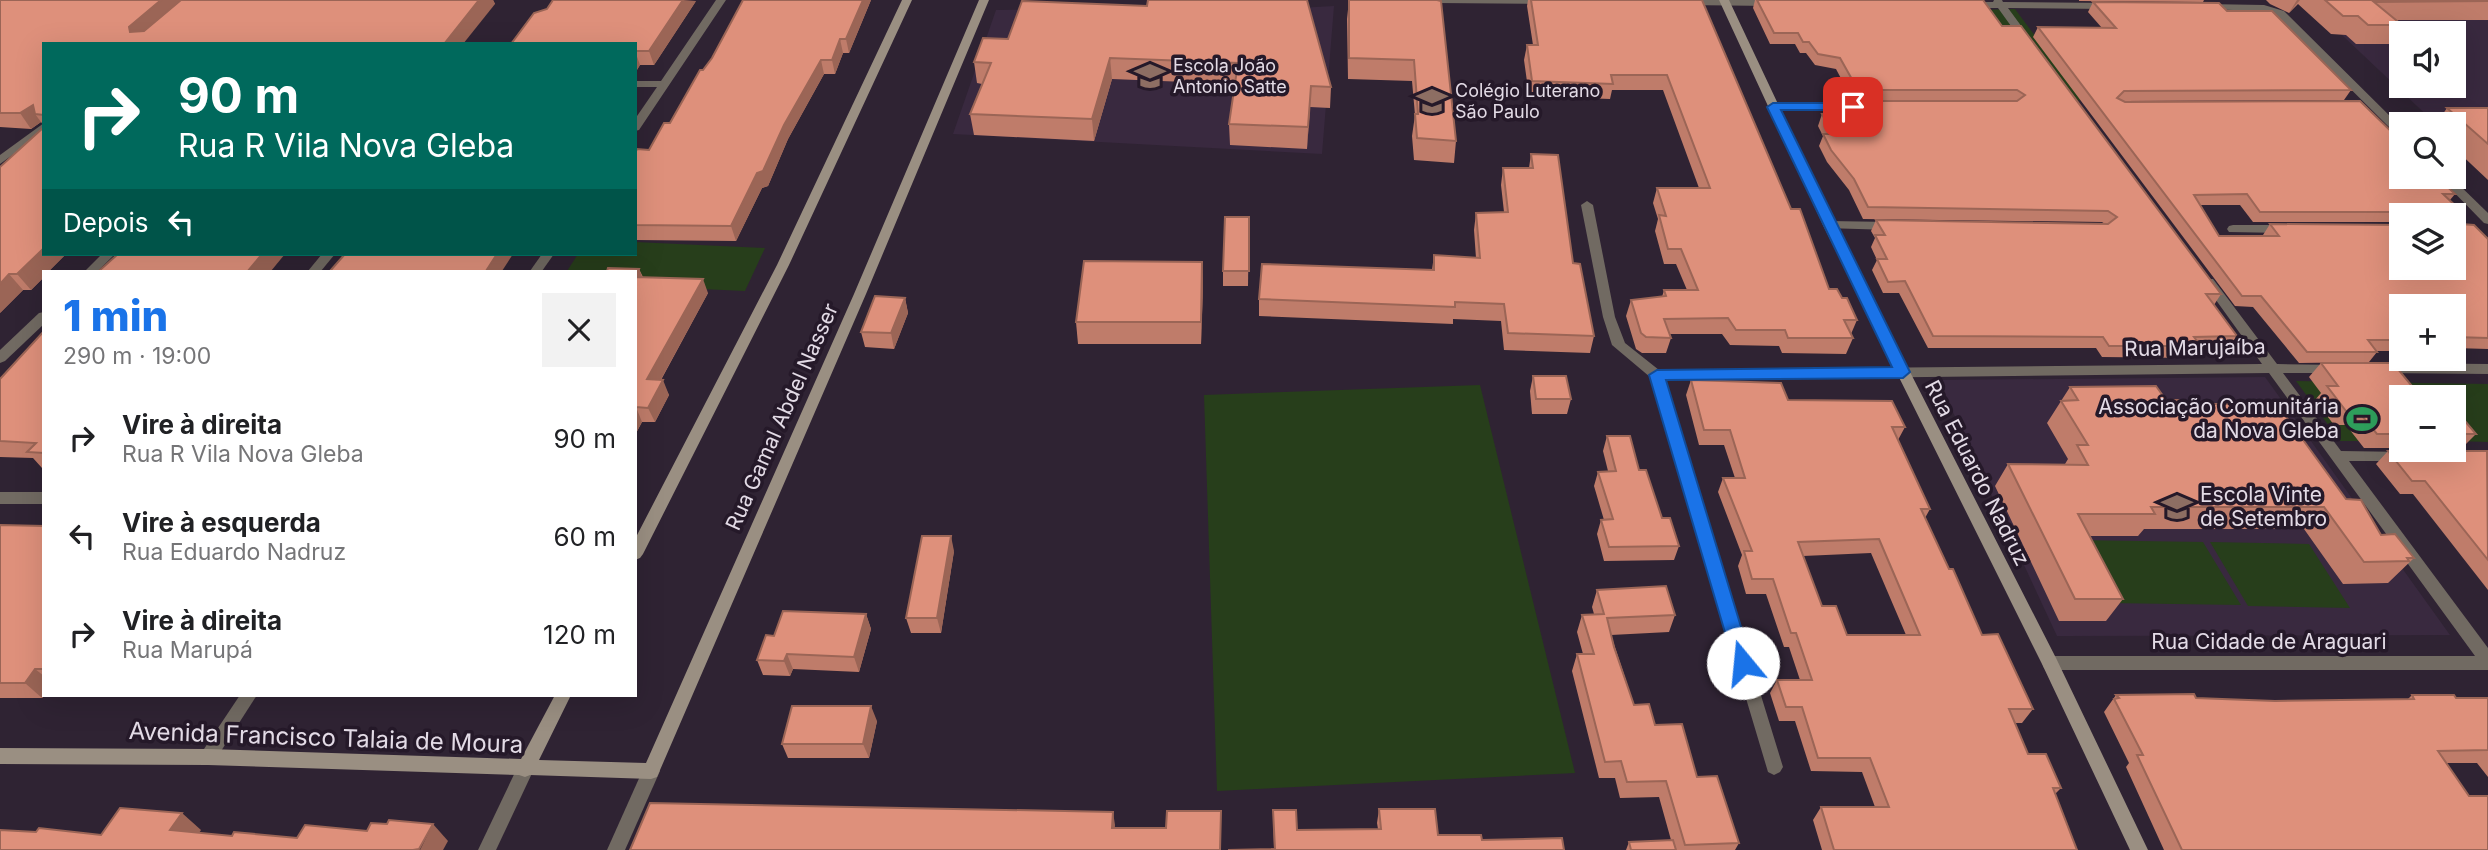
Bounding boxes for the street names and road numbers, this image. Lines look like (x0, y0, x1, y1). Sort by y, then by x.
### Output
street label: Rua Gamal Abdel Nasser (720, 299, 843, 534)
street label: Rua Marujaíba (2124, 334, 2266, 361)
street label: Rua Eduardo Nadruz (1920, 376, 2035, 570)
street label: Rua Cidade de Araguari (2151, 629, 2387, 654)
street label: Avenida Francisco Talaia de Moura (128, 716, 524, 759)

